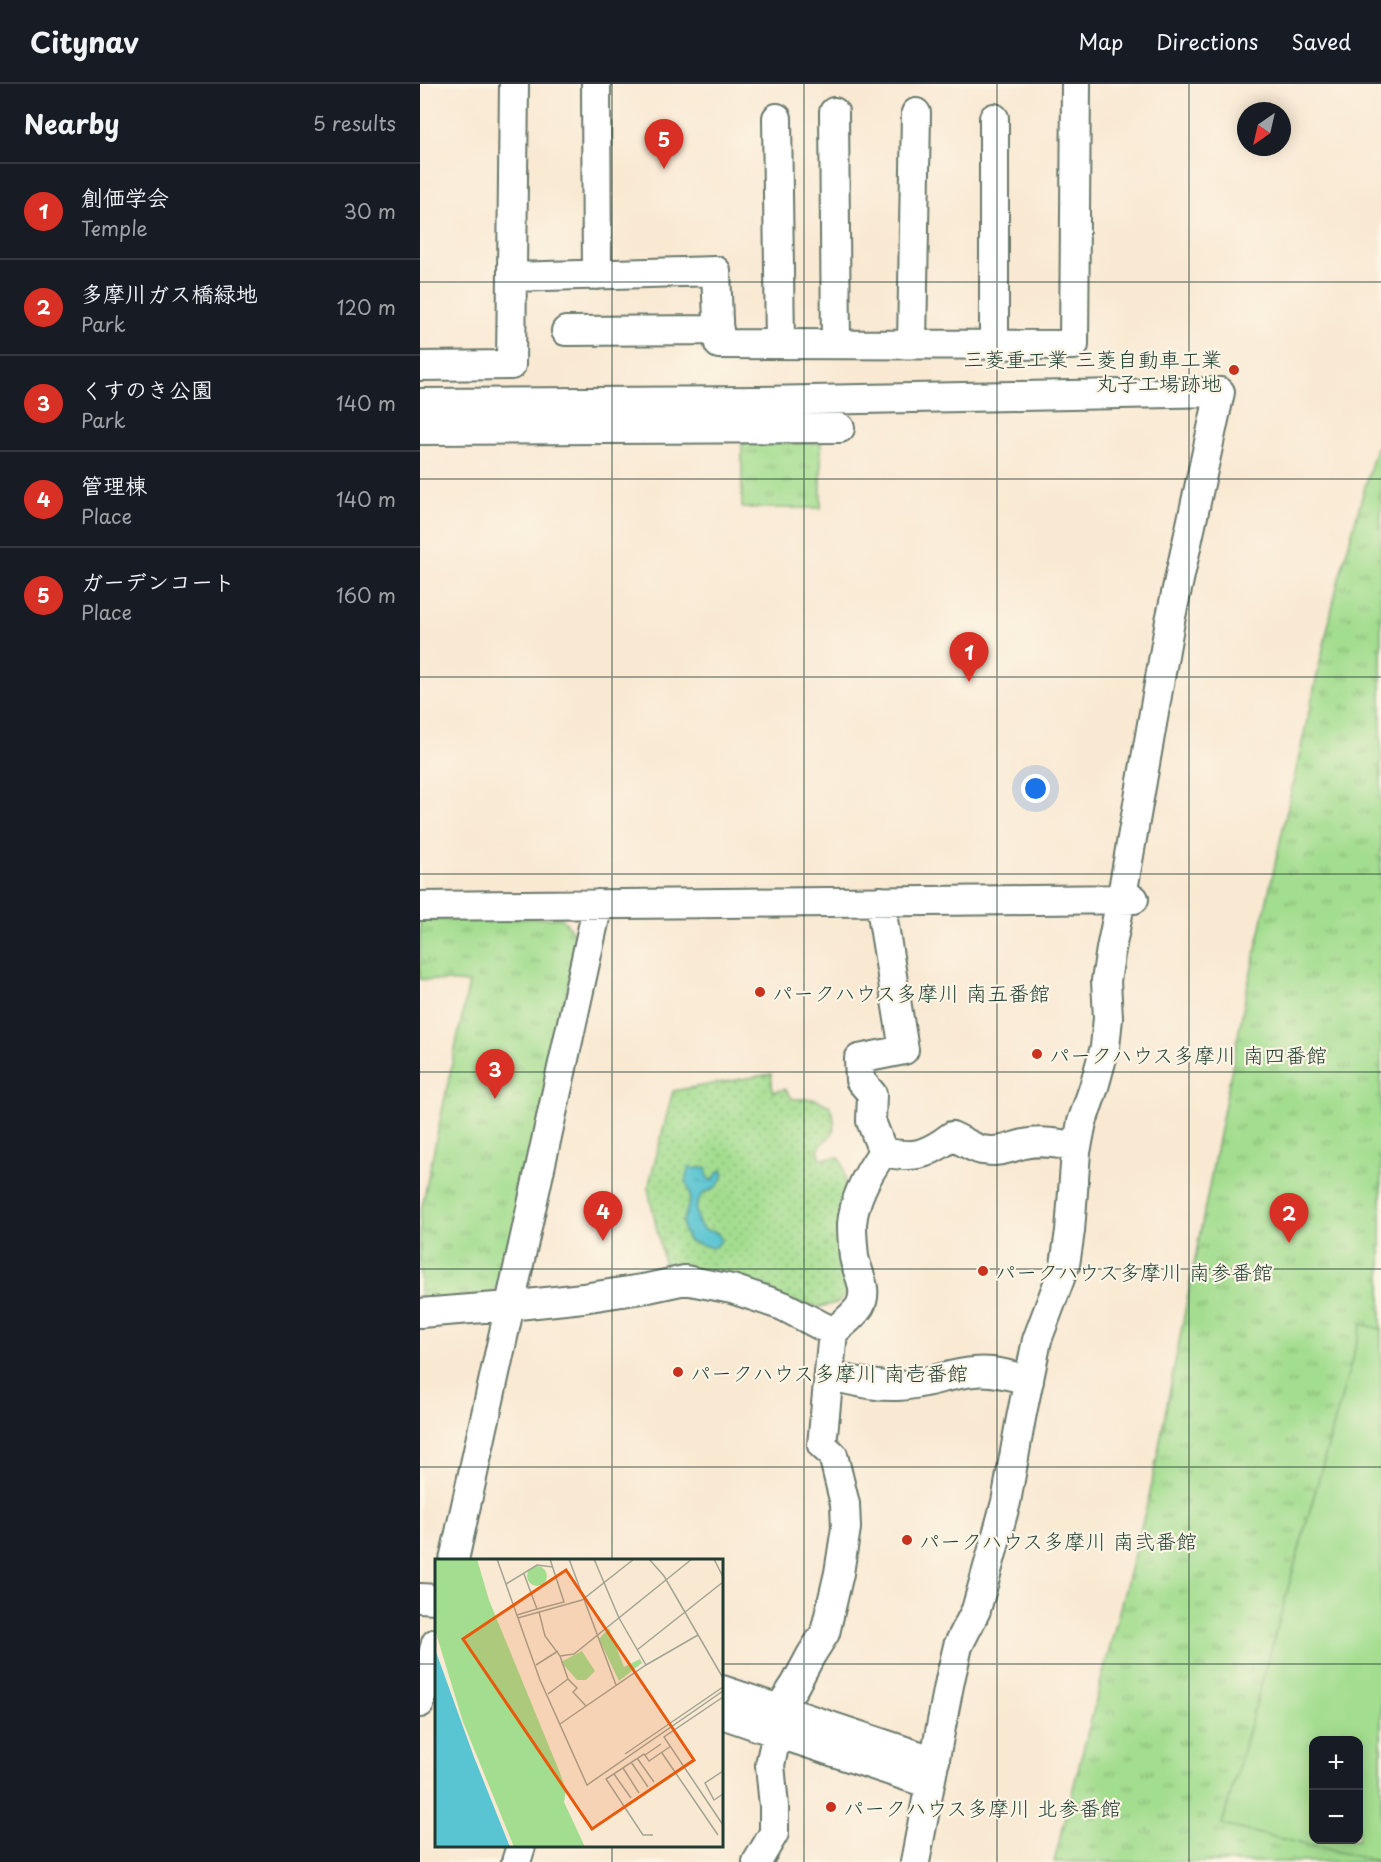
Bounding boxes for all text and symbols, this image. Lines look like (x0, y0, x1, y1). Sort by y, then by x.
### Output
text: Citynav (30, 20, 139, 63)
text: Map (1078, 25, 1123, 57)
text: Directions (1156, 25, 1258, 57)
text: Saved (1291, 25, 1351, 57)
north arrow (1237, 102, 1291, 156)
text: Nearby (24, 104, 119, 143)
text: 5 results (313, 108, 396, 138)
pin: 5 (644, 120, 684, 169)
text: 創価学会 (81, 180, 169, 213)
text: 1 (39, 196, 48, 226)
text: 30 m (343, 196, 396, 226)
text: Temple (81, 213, 148, 243)
text: 多摩川ガス橋緑地 (81, 276, 257, 309)
text: 2 (36, 292, 51, 322)
text: 120 m (337, 292, 396, 322)
text: Park (81, 309, 126, 339)
place label: 三菱重工業 三菱自動車工業 丸子工場跡地 (963, 342, 1222, 398)
marker: 三菱重工業 三菱自動車工業 丸子工場跡地 (1227, 363, 1241, 377)
text: くすのき公園 (81, 372, 213, 405)
text: 3 (37, 388, 50, 418)
text: 140 m (336, 388, 396, 418)
text: Park (81, 405, 126, 435)
text: 管理棟 (81, 468, 147, 501)
text: 4 (37, 484, 50, 514)
text: 140 m (336, 484, 396, 514)
text: Place (81, 501, 132, 531)
text: ガーデンコート (81, 564, 235, 597)
text: 5 (37, 580, 50, 610)
text: 160 m (336, 580, 396, 610)
text: Place (81, 597, 132, 627)
pin: 1 (950, 632, 988, 682)
your location (1021, 774, 1050, 803)
place label: パークハウス多摩川 南五番館 (772, 976, 1050, 1008)
marker: パークハウス多摩川 南五番館 (753, 985, 767, 999)
place label: パークハウス多摩川 南四番館 (1049, 1038, 1327, 1070)
marker: パークハウス多摩川 南四番館 (1030, 1047, 1044, 1061)
pin: 3 (476, 1050, 514, 1099)
pin: 4 (584, 1192, 622, 1241)
pin: 2 (1270, 1194, 1308, 1243)
place label: パークハウス多摩川 南参番館 (995, 1255, 1273, 1287)
marker: パークハウス多摩川 南参番館 (976, 1264, 990, 1278)
place label: パークハウス多摩川 南壱番館 (690, 1356, 968, 1388)
marker: パークハウス多摩川 南壱番館 (671, 1365, 685, 1379)
place label: パークハウス多摩川 南弐番館 (919, 1524, 1197, 1556)
marker: パークハウス多摩川 南弐番館 (900, 1533, 914, 1547)
inset map (435, 1559, 723, 1847)
map controls (1309, 1736, 1363, 1844)
button: + (1309, 1736, 1363, 1790)
button: − (1309, 1790, 1363, 1844)
place label: パークハウス多摩川 北参番館 (843, 1791, 1121, 1823)
marker: パークハウス多摩川 北参番館 (824, 1800, 838, 1814)

